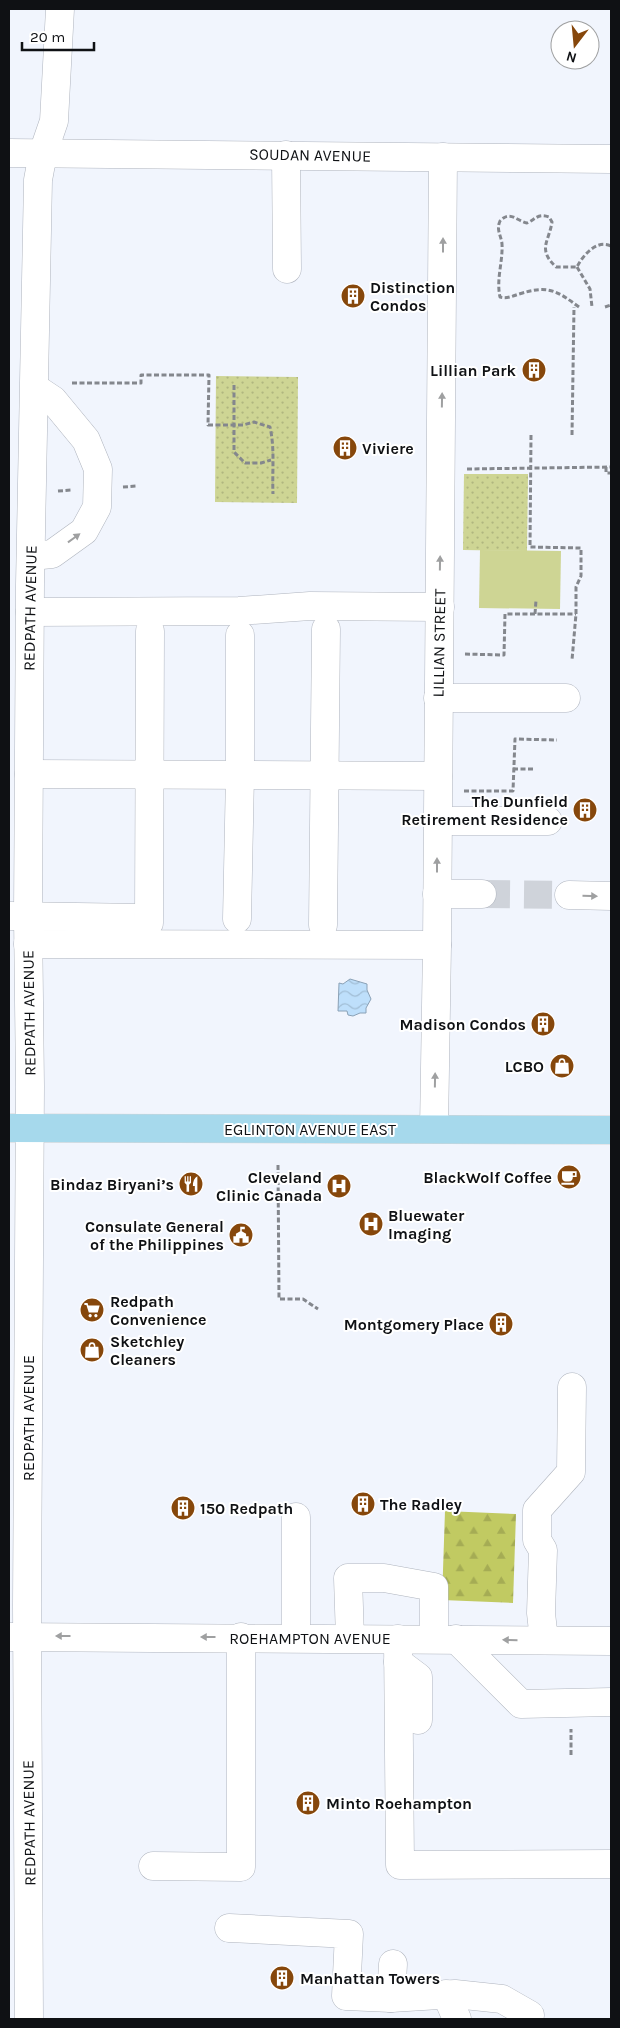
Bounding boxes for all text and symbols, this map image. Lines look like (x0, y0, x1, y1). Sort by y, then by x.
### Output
scale bar (22, 20, 95, 52)
north arrow (550, 20, 600, 70)
text: 20 m (30, 28, 65, 46)
text: N (564, 47, 579, 67)
street label: SOUDAN AVENUE (249, 144, 371, 166)
one-way arrow (439, 236, 447, 252)
place label: Distinction Condos (370, 278, 455, 315)
building icon: Distinction Condos (340, 283, 366, 309)
building icon: Lillian Park (521, 357, 547, 383)
place label: Lillian Park (430, 361, 517, 380)
one-way arrow (438, 392, 446, 408)
building icon: Viviere (332, 435, 358, 461)
place label: Viviere (362, 439, 414, 458)
one-way arrow (67, 533, 81, 543)
street label: REDPATH AVENUE (19, 545, 41, 671)
one-way arrow (436, 554, 444, 570)
street label: LILLIAN STREET (429, 588, 449, 698)
place label: The Dunfield Retirement Residence (401, 792, 568, 829)
building icon: The Dunfield Retirement Residence (572, 797, 598, 823)
one-way arrow (433, 857, 441, 873)
one-way arrow (582, 892, 598, 900)
street label: REDPATH AVENUE (18, 950, 40, 1076)
building icon: Madison Condos (530, 1011, 556, 1037)
place label: Madison Condos (400, 1015, 526, 1034)
shop icon: LCBO (549, 1053, 575, 1079)
place label: LCBO (505, 1057, 544, 1076)
one-way arrow (431, 1072, 439, 1088)
street label: EGLINTON AVENUE EAST (224, 1120, 396, 1139)
cafe icon: BlackWolf Coffee (556, 1164, 582, 1190)
place label: Cleveland Clinic Canada (216, 1168, 322, 1205)
place label: BlackWolf Coffee (423, 1168, 552, 1187)
restaurant icon: Bindaz Biryani’s (178, 1171, 204, 1197)
hospital icon: Cleveland Clinic Canada (326, 1173, 352, 1199)
place label: Bindaz Biryani’s (50, 1175, 174, 1194)
place label: Bluewater Imaging (388, 1206, 465, 1243)
hospital icon: Bluewater Imaging (358, 1211, 384, 1237)
place label: Consulate General of the Philippines (85, 1217, 224, 1254)
public building icon: Consulate General of the Philippines (228, 1222, 254, 1248)
place label: Redpath Convenience (110, 1292, 207, 1329)
supermarket icon: Redpath Convenience (79, 1297, 105, 1323)
building icon: Montgomery Place (488, 1311, 514, 1337)
place label: Montgomery Place (344, 1315, 484, 1334)
place label: Sketchley Cleaners (110, 1332, 184, 1369)
shop icon: Sketchley Cleaners (79, 1337, 105, 1363)
street label: REDPATH AVENUE (19, 1355, 38, 1481)
building icon: The Radley (350, 1491, 376, 1517)
building icon: 150 Redpath (170, 1495, 196, 1521)
place label: The Radley (380, 1495, 462, 1514)
place label: 150 Redpath (200, 1499, 293, 1518)
street label: ROEHAMPTON AVENUE (229, 1629, 391, 1648)
one-way arrow (55, 1632, 71, 1640)
one-way arrow (199, 1633, 215, 1641)
one-way arrow (502, 1636, 518, 1644)
street label: REDPATH AVENUE (18, 1760, 40, 1886)
building icon: Minto Roehampton (295, 1790, 321, 1816)
place label: Minto Roehampton (326, 1794, 472, 1813)
building icon: Manhattan Towers (269, 1965, 295, 1991)
place label: Manhattan Towers (300, 1969, 440, 1988)

